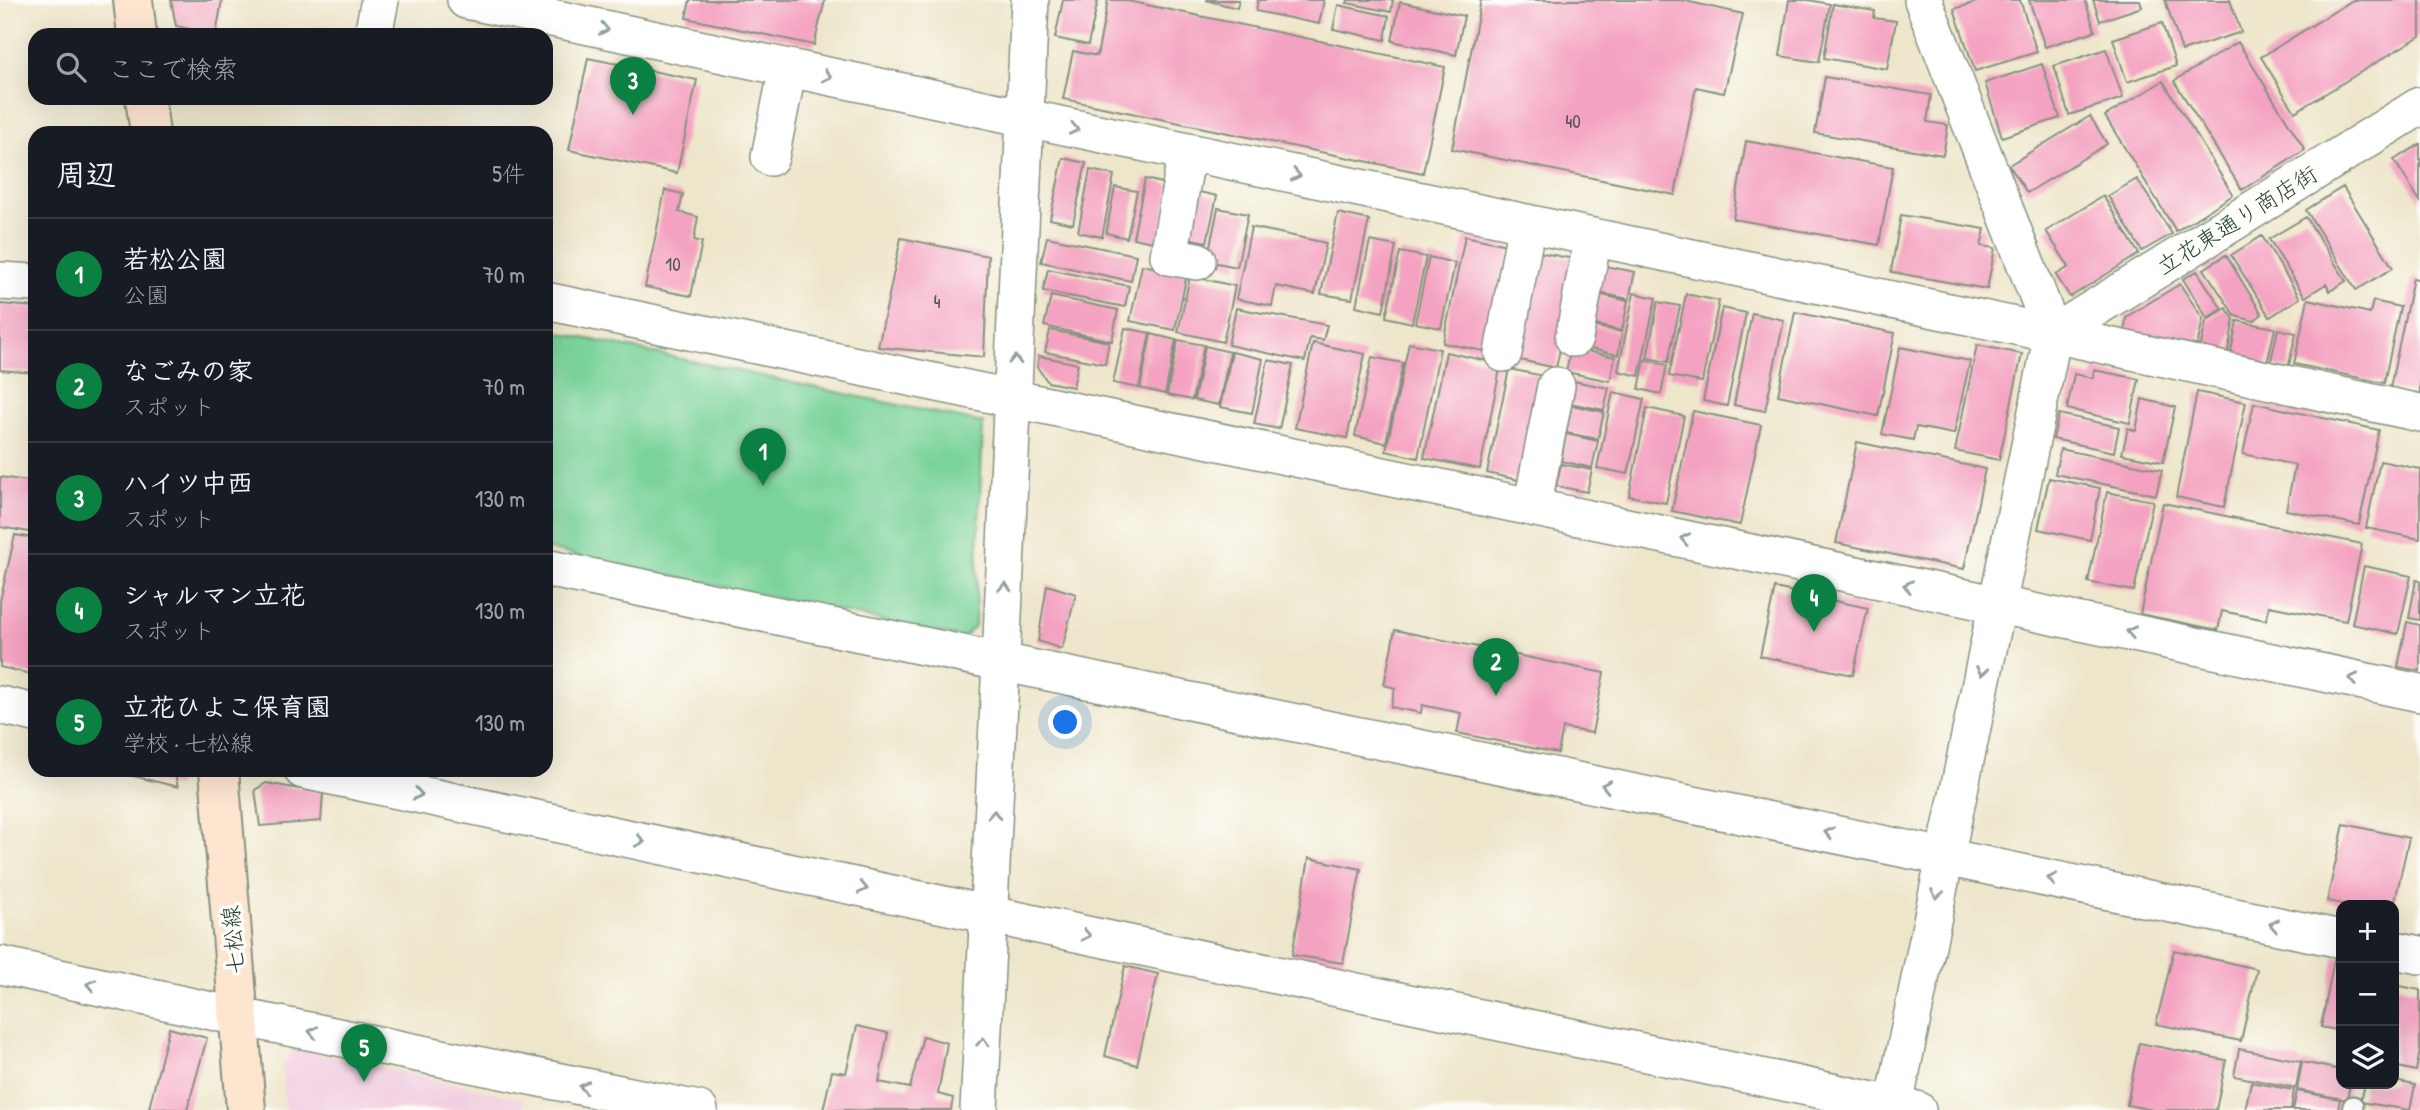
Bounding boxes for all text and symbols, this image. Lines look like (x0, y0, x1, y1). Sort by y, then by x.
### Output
one-way arrow (598, 21, 610, 36)
search box (28, 28, 553, 105)
icon: search (52, 48, 90, 86)
text: ここで検索 (108, 51, 238, 86)
pin: 3 (610, 57, 656, 115)
one-way arrow (821, 68, 833, 83)
house number: 40 (1565, 108, 1581, 134)
one-way arrow (1068, 120, 1080, 135)
text: 周辺 (56, 154, 116, 194)
text: 5件 (492, 158, 525, 189)
street label: 立花東通り商店街 (2151, 158, 2323, 281)
one-way arrow (1290, 167, 1302, 182)
text: 若松公園 (123, 241, 227, 276)
house number: 10 (665, 251, 681, 277)
text: 1 (75, 259, 83, 290)
text: 70 m (482, 259, 525, 290)
text: 公園 (123, 279, 169, 310)
house number: 4 (933, 288, 941, 314)
text: なごみの家 (123, 353, 253, 388)
one-way arrow (1007, 354, 1022, 365)
text: 2 (74, 371, 84, 402)
text: 70 m (482, 371, 525, 402)
text: スポット (123, 391, 215, 422)
pin: 1 (740, 428, 786, 486)
text: ハイツ中西 (123, 465, 253, 500)
text: 3 (74, 483, 84, 514)
text: 130 m (475, 483, 525, 514)
text: スポット (123, 503, 215, 534)
one-way arrow (1679, 532, 1691, 547)
pin: 4 (1791, 574, 1837, 632)
text: シャルマン立花 (123, 577, 306, 612)
one-way arrow (1902, 579, 1914, 594)
one-way arrow (997, 582, 1012, 593)
text: 4 (75, 595, 83, 626)
text: 130 m (475, 595, 525, 626)
text: スポット (123, 615, 215, 646)
one-way arrow (2125, 626, 2137, 641)
pin: 2 (1473, 638, 1519, 696)
one-way arrow (1976, 665, 1991, 677)
one-way arrow (2347, 672, 2359, 687)
text: 立花ひよこ保育園 (123, 689, 331, 724)
your location (1048, 705, 1082, 739)
text: 5 (74, 707, 84, 738)
text: 130 m (475, 707, 525, 738)
text: 学校 · 七松線 (123, 727, 253, 758)
one-way arrow (1600, 780, 1612, 795)
one-way arrow (412, 786, 424, 801)
one-way arrow (987, 809, 1002, 820)
one-way arrow (1823, 826, 1835, 841)
one-way arrow (634, 832, 646, 847)
one-way arrow (2046, 873, 2058, 888)
one-way arrow (857, 879, 869, 894)
one-way arrow (1931, 888, 1946, 900)
map controls (2336, 900, 2399, 1089)
button: + (2336, 900, 2399, 963)
street label: 七松線 (214, 904, 251, 976)
one-way arrow (2268, 919, 2280, 934)
one-way arrow (1080, 926, 1092, 941)
button: − (2336, 963, 2399, 1026)
one-way arrow (85, 978, 97, 993)
pin: 5 (341, 1024, 387, 1082)
one-way arrow (307, 1025, 319, 1040)
button: layers (2336, 1026, 2399, 1089)
one-way arrow (975, 1036, 990, 1047)
one-way arrow (578, 1080, 590, 1095)

